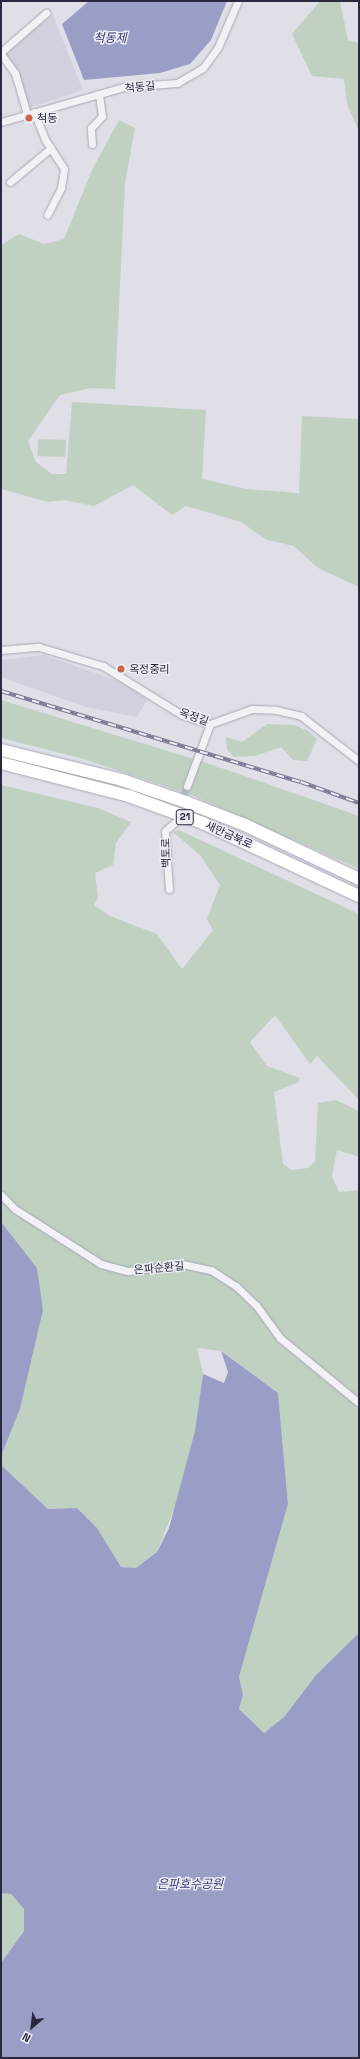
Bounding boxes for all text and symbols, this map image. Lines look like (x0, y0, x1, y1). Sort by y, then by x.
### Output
water label: 척동제 (93, 32, 127, 46)
street label: 척동길 (124, 79, 156, 95)
place label: 척동 (37, 111, 57, 125)
marker: 척동 (24, 113, 34, 123)
place label: 옥정중리 (129, 662, 169, 676)
marker: 옥정중리 (116, 664, 126, 674)
street label: 옥정길 (177, 706, 211, 728)
road number: 21 (175, 809, 195, 825)
street label: 새만금북로 (203, 819, 255, 851)
street label: 백토로 (159, 838, 173, 868)
street label: 은파순환길 (133, 1259, 185, 1277)
water label: 은파호수공원 (157, 1878, 223, 1892)
north arrow (12, 2007, 52, 2047)
text: N (20, 2030, 33, 2046)

